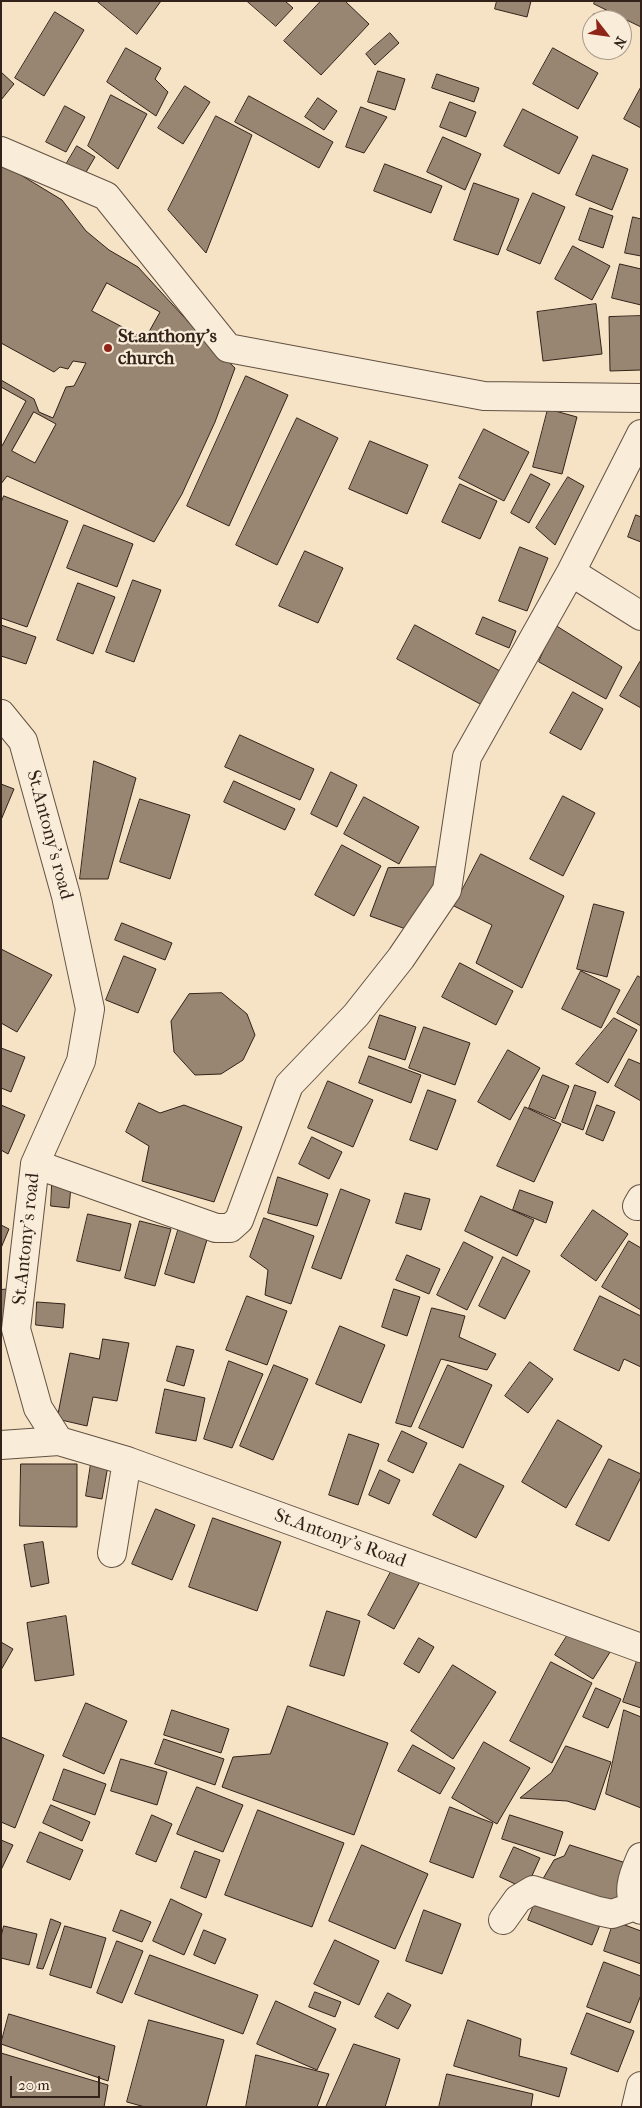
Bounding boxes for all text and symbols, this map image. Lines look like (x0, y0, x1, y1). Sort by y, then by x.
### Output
north arrow (582, 10, 632, 60)
text: N (610, 33, 630, 51)
place label: St.anthony's church (118, 326, 217, 370)
marker: St.anthony's church (102, 342, 114, 354)
street label: St.Antony's road (21, 768, 77, 902)
street label: St.Antony's road (9, 1172, 45, 1306)
street label: St.Antony's Road (271, 1505, 409, 1573)
scale bar (12, 2066, 102, 2098)
text: 20 m (18, 2076, 50, 2094)

